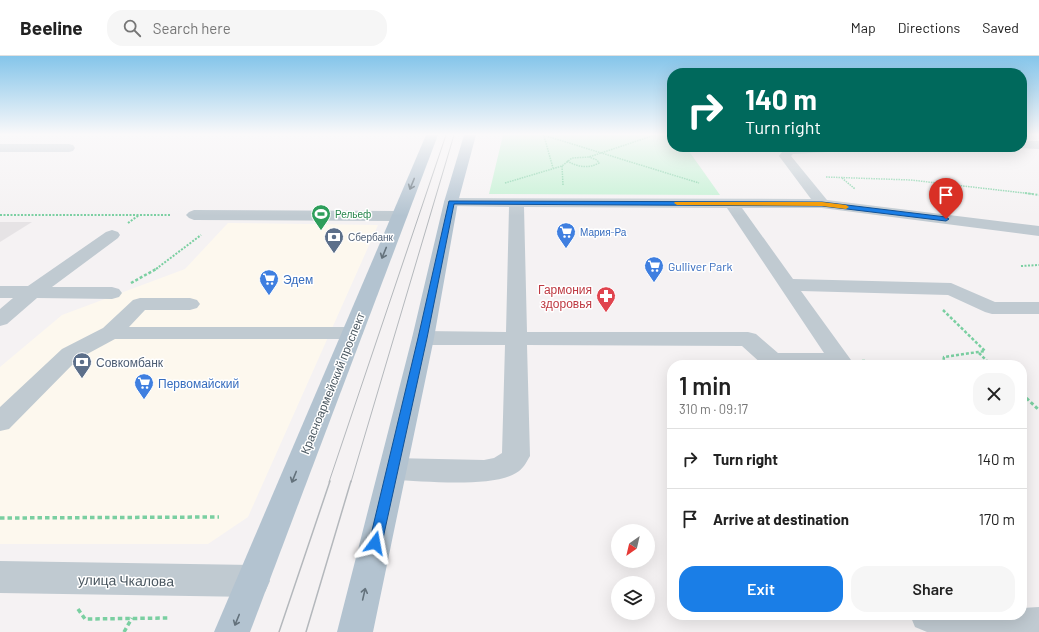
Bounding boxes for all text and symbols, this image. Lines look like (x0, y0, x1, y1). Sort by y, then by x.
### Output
search box (107, 10, 387, 46)
text: Beeline (20, 16, 83, 39)
icon: search (121, 17, 143, 39)
text: Search here (153, 19, 231, 37)
text: Map (851, 19, 876, 36)
text: Directions (898, 19, 960, 36)
text: Saved (982, 19, 1019, 36)
text: 140 m (745, 82, 817, 116)
icon: right (679, 84, 731, 136)
text: Turn right (745, 116, 821, 138)
one-way arrow (407, 177, 415, 189)
pin (929, 178, 963, 219)
icon: arrive (935, 184, 957, 206)
sports icon: Рельеф (310, 203, 332, 231)
place label: Рельеф (335, 208, 371, 220)
supermarket icon: Мария-Ра (555, 221, 577, 249)
bank icon: Сбербанк (323, 226, 345, 254)
place label: Мария-Ра (580, 226, 627, 238)
place label: Сбербанк (348, 231, 394, 243)
one-way arrow (380, 246, 387, 258)
supermarket icon: Gulliver Park (643, 255, 665, 283)
place label: Gulliver Park (668, 259, 733, 273)
supermarket icon: Эдем (258, 268, 280, 296)
place label: Эдем (283, 272, 313, 287)
place label: Гармония здоровья (538, 282, 592, 311)
pharmacy icon: Гармония здоровья (595, 285, 617, 313)
street label: Красноармейский проспект (297, 310, 368, 456)
bank icon: Совкомбанк (71, 351, 93, 379)
place label: Совкомбанк (96, 355, 164, 369)
text: 1 min (679, 371, 731, 400)
supermarket icon: Первомайский (133, 372, 155, 400)
button: close (973, 373, 1015, 415)
place label: Первомайский (158, 376, 239, 391)
text: 310 m · 09:17 (679, 401, 748, 417)
icon: right (679, 448, 701, 470)
text: Turn right (713, 450, 778, 468)
text: 140 m (978, 450, 1015, 468)
one-way arrow (290, 471, 297, 483)
icon: arrive (679, 508, 701, 530)
text: Arrive at destination (713, 510, 849, 528)
text: 170 m (979, 510, 1015, 528)
position arrow (354, 522, 396, 564)
north arrow (611, 524, 655, 568)
map controls (611, 524, 655, 620)
button: Exit (679, 566, 843, 612)
button: Share (851, 566, 1015, 612)
street label: улица Чкалова (78, 571, 174, 589)
button: layers (611, 576, 655, 620)
one-way arrow (360, 588, 368, 601)
one-way arrow (233, 613, 240, 625)

